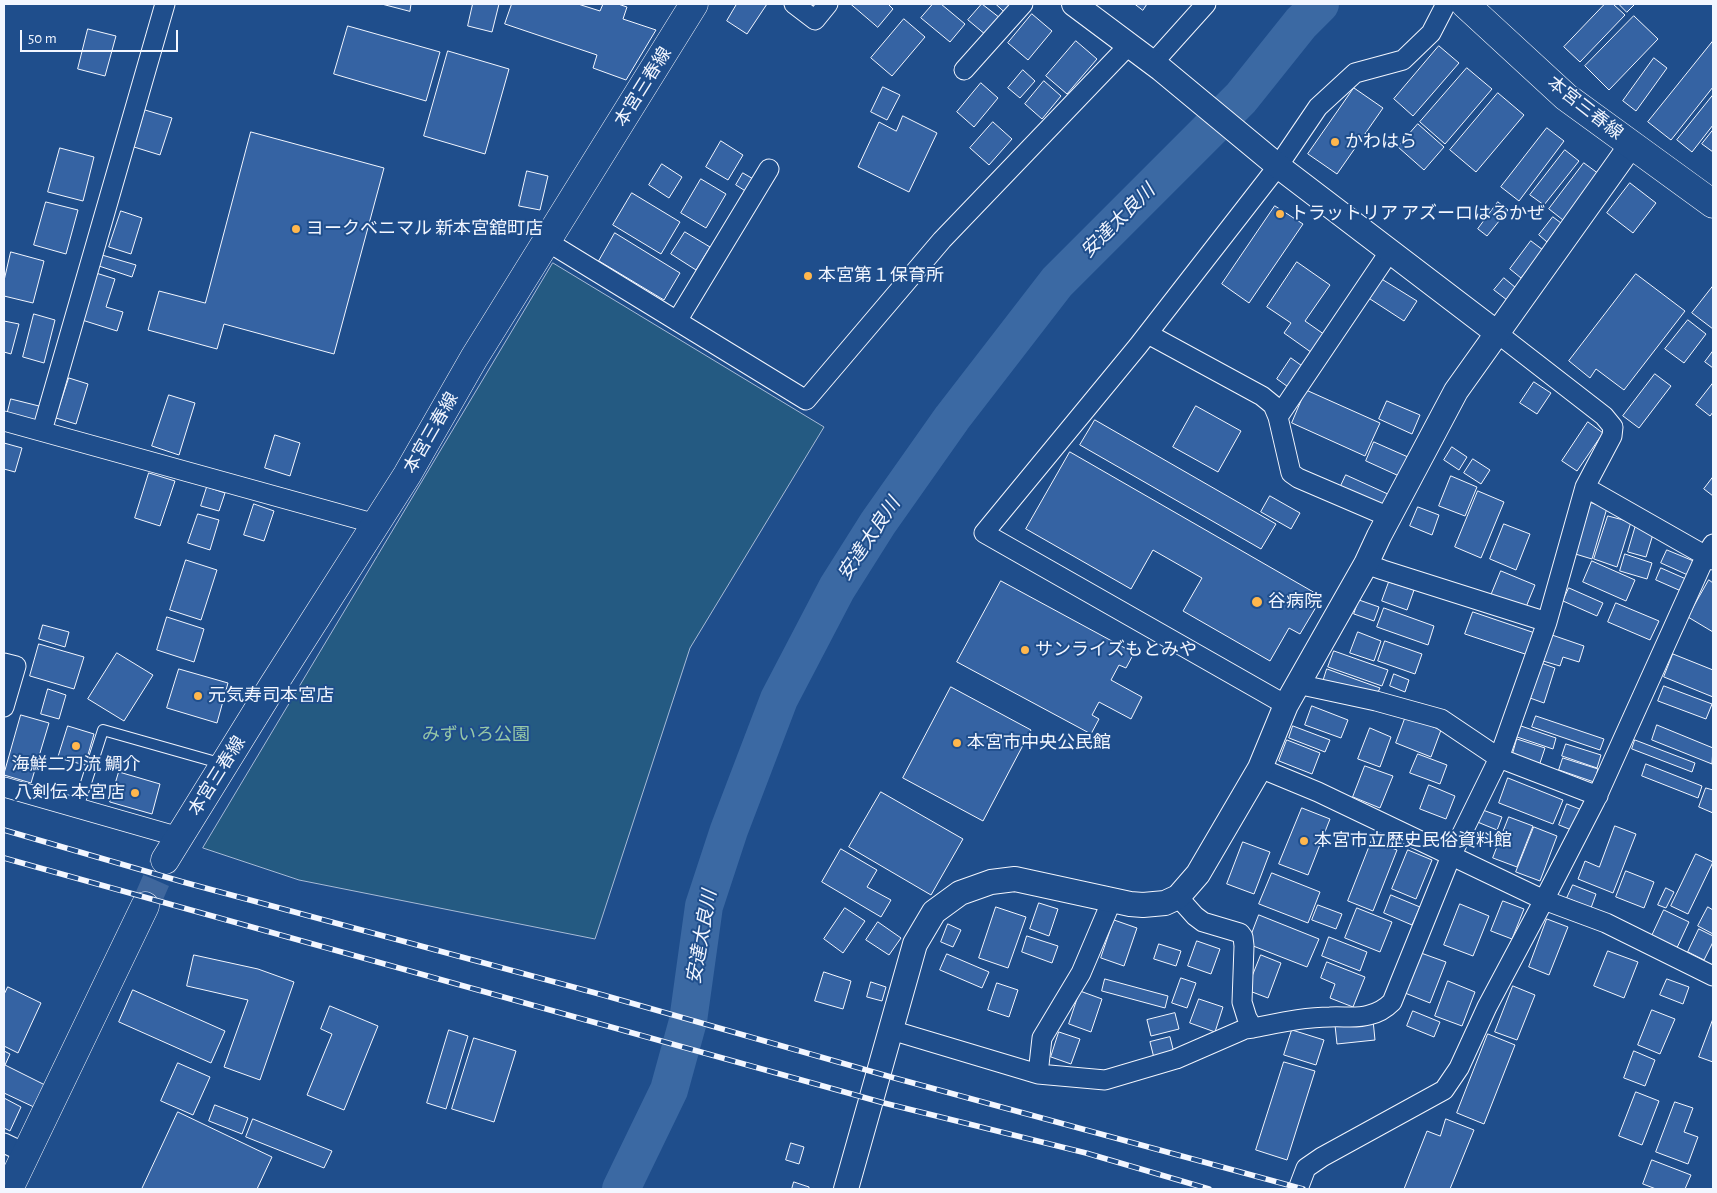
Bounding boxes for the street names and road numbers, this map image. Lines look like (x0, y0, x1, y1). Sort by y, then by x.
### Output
street label: 本宮三春線 (610, 43, 676, 131)
street label: 本宮三春線 (1543, 72, 1627, 144)
street label: 本宮三春線 (399, 389, 463, 477)
street label: 本宮三春線 (184, 732, 250, 820)

